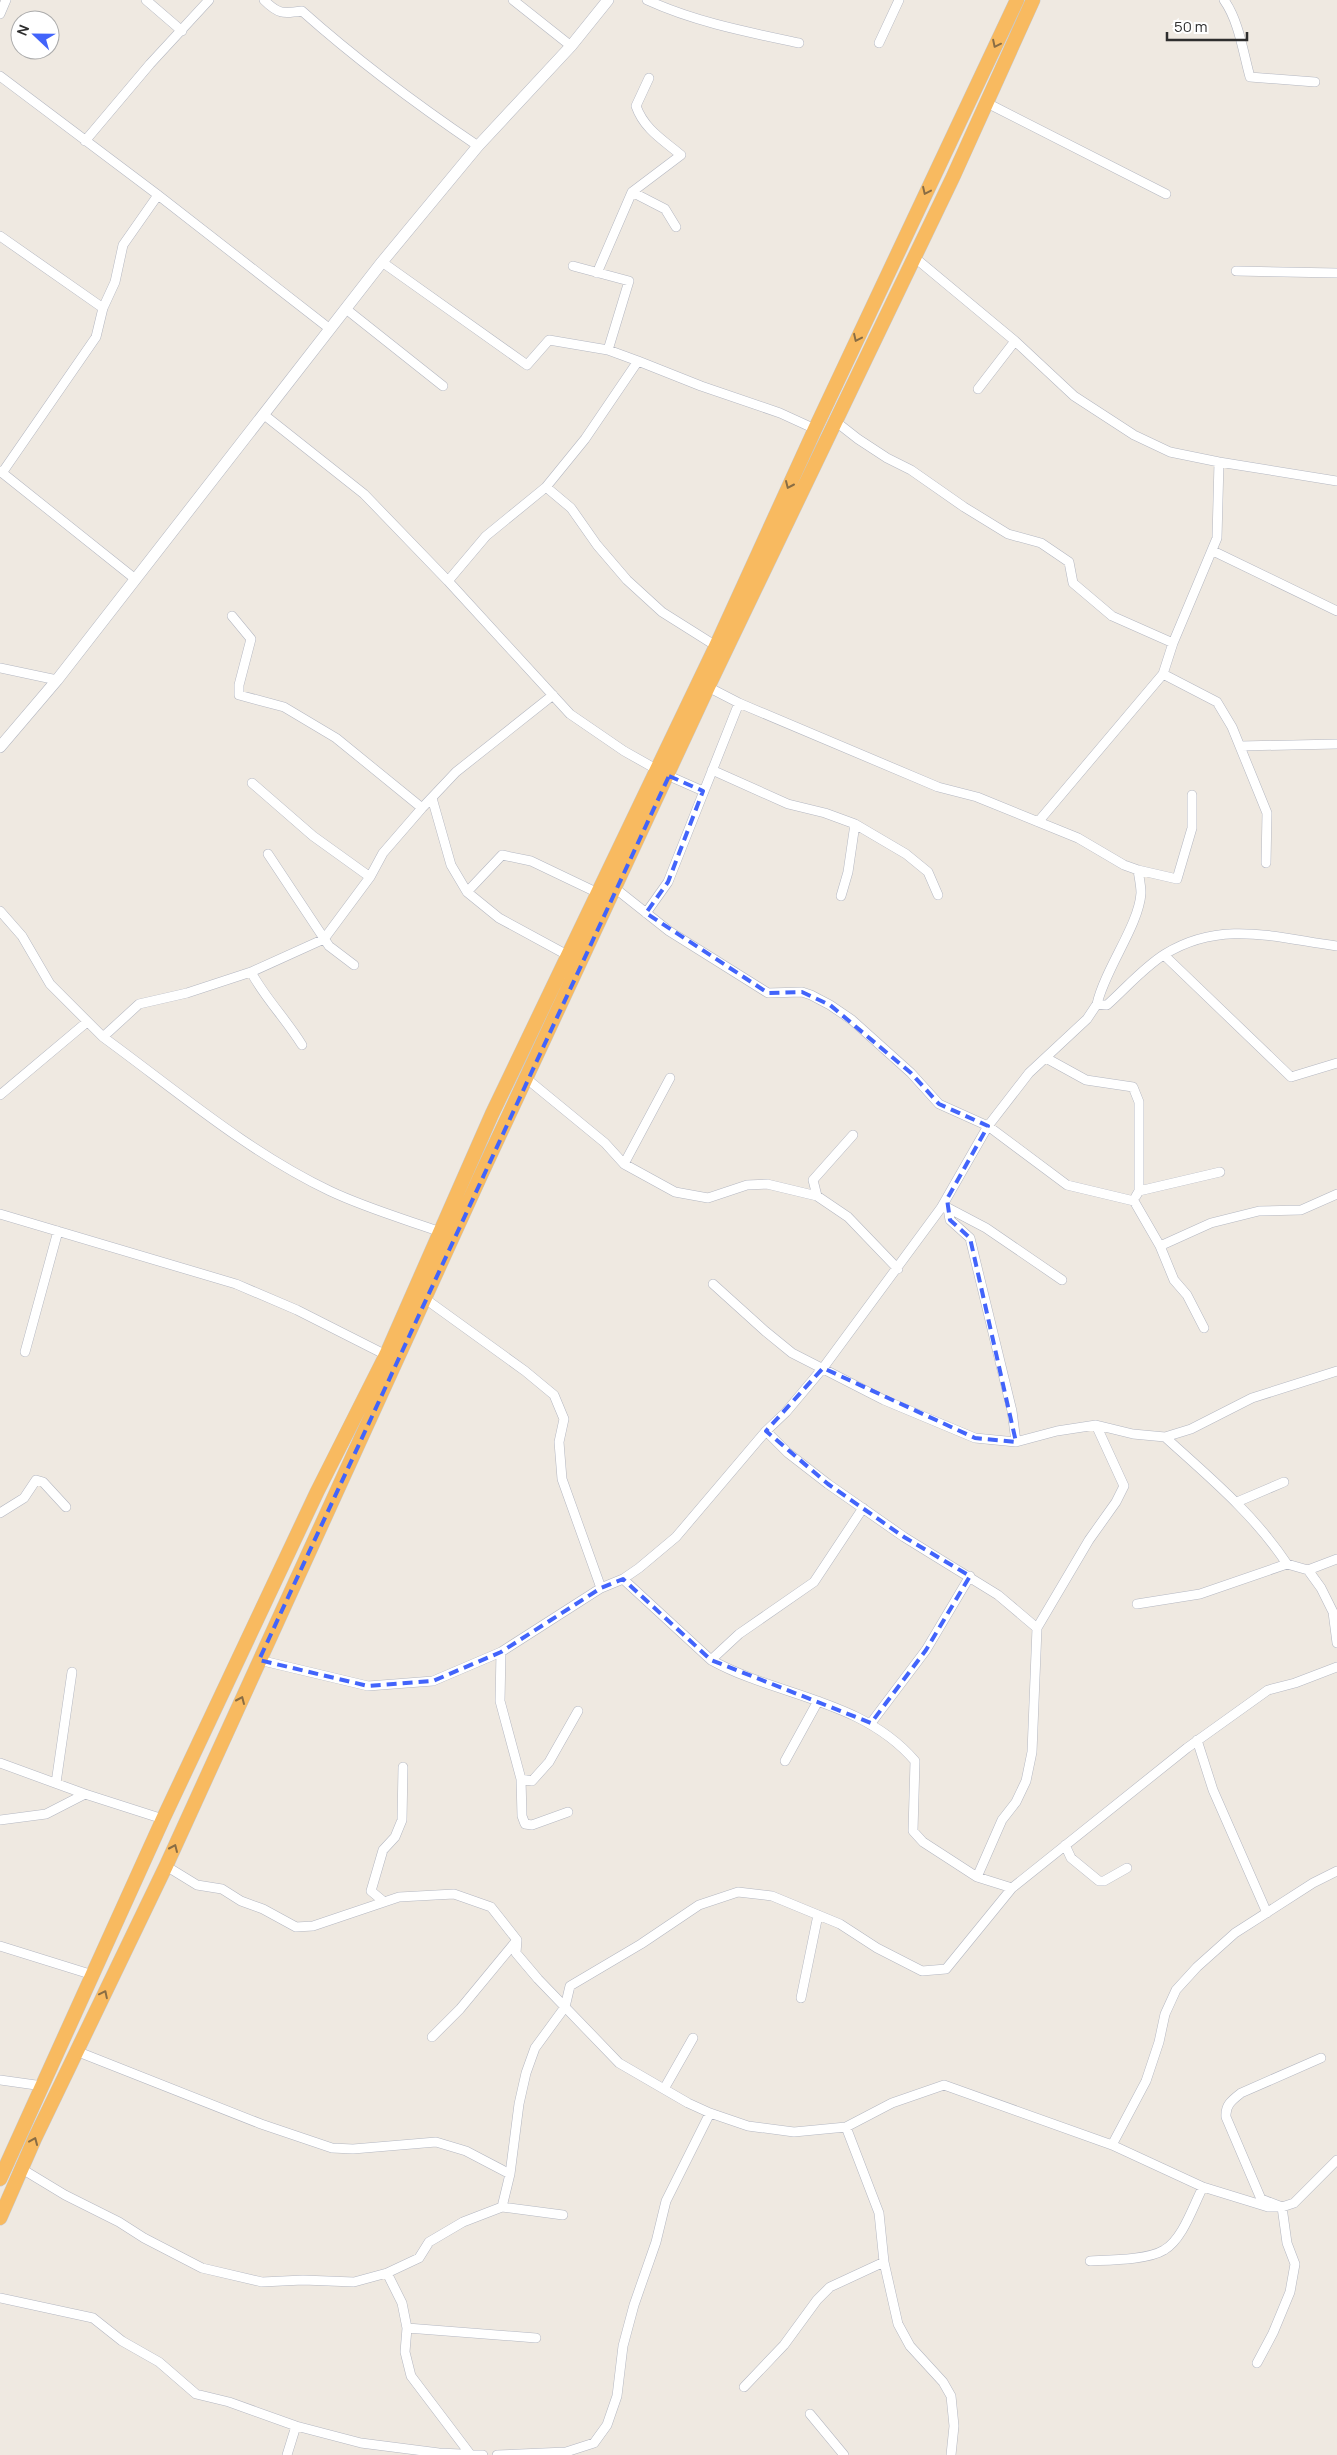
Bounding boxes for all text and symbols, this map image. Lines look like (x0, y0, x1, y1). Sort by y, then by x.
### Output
north arrow (10, 10, 60, 60)
scale bar (1167, 10, 1247, 42)
text: 50 m (1174, 16, 1208, 37)
text: N (12, 22, 33, 38)
one-way arrow (992, 39, 1002, 48)
one-way arrow (922, 186, 932, 195)
one-way arrow (853, 333, 864, 342)
one-way arrow (785, 480, 795, 489)
one-way arrow (234, 1696, 245, 1705)
one-way arrow (168, 1844, 179, 1853)
one-way arrow (98, 1991, 108, 2000)
one-way arrow (27, 2137, 38, 2146)

